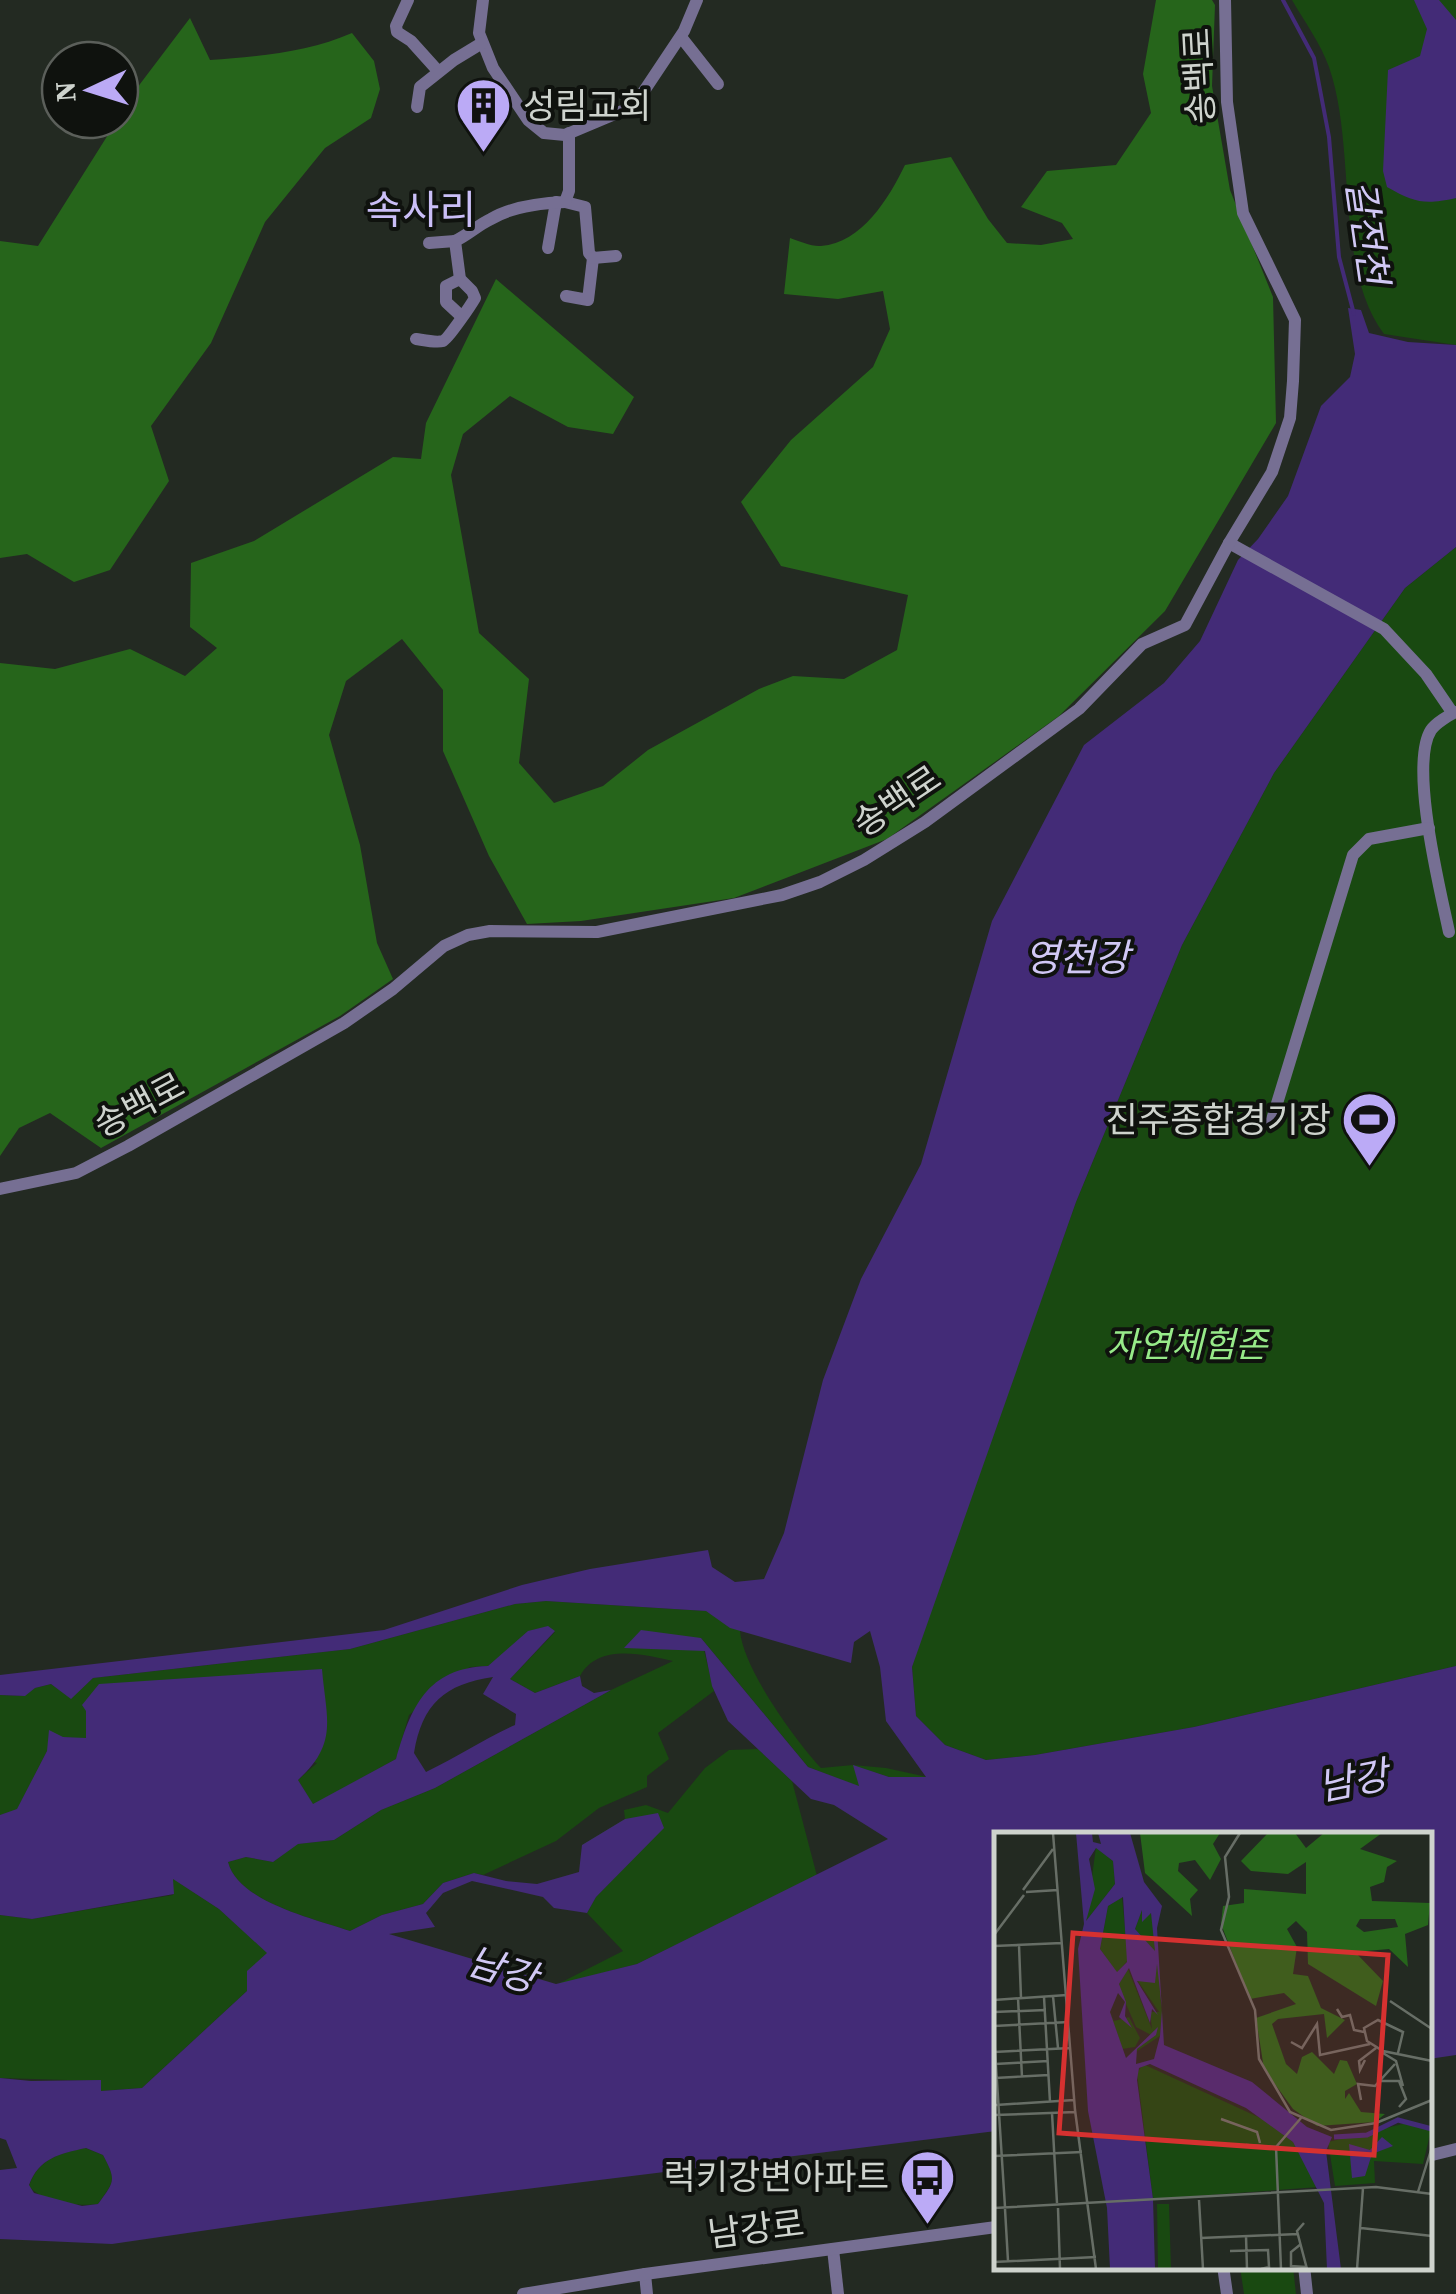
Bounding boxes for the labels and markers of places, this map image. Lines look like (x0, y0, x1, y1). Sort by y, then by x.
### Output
building icon: 성림교회 (454, 76, 514, 155)
place label: 성림교회 (523, 82, 652, 130)
sports icon: 진주종합경기장 (1340, 1090, 1400, 1169)
place label: 진주종합경기장 (1106, 1096, 1331, 1144)
bus stop icon: 럭키강변아파트 (898, 2147, 958, 2226)
place label: 럭키강변아파트 (664, 2153, 889, 2201)

